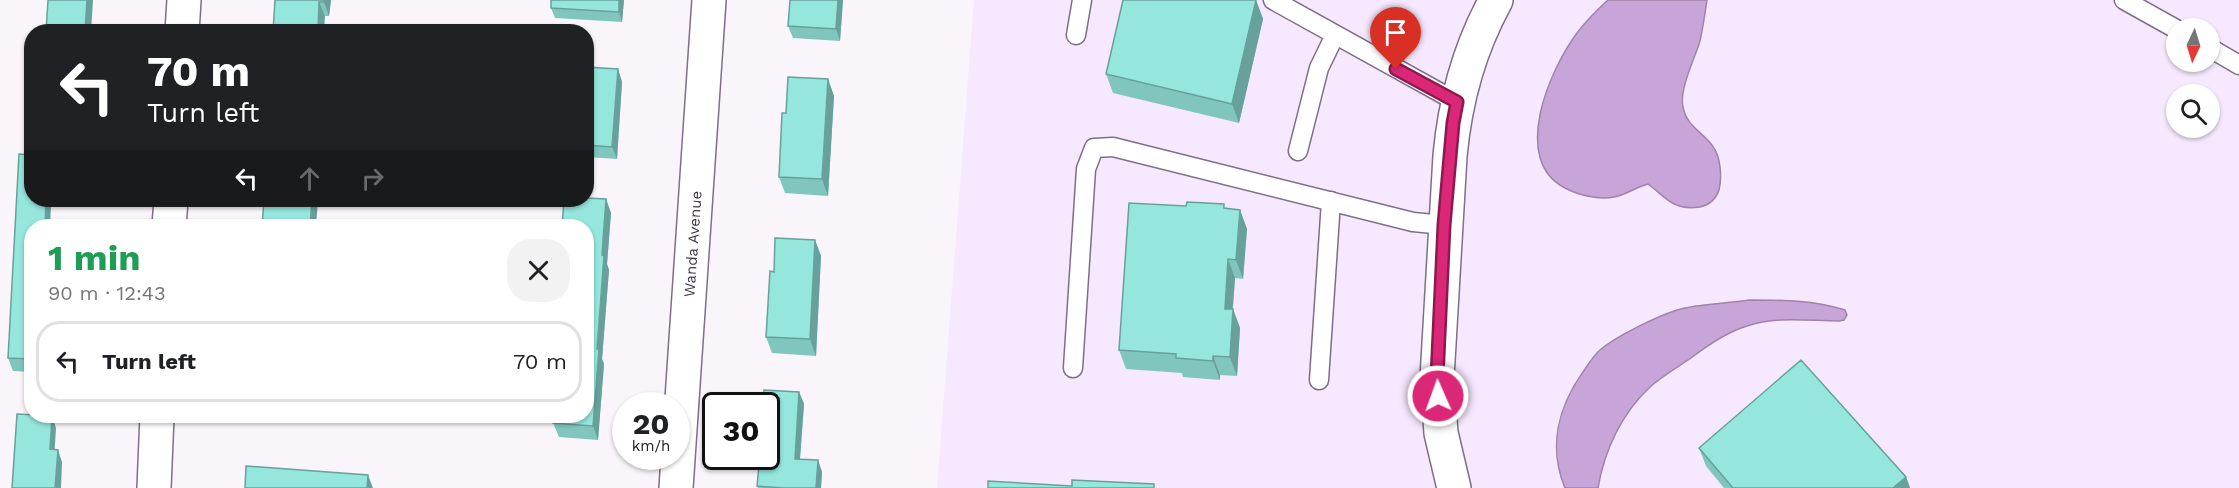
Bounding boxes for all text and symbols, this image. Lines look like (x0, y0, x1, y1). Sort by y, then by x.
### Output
pin (1370, 7, 1421, 69)
icon: arrive (1379, 16, 1412, 49)
north arrow (2166, 18, 2220, 72)
map controls (2166, 18, 2220, 138)
text: 70 m (147, 47, 250, 96)
icon: left (48, 48, 126, 126)
button: search (2166, 84, 2220, 138)
text: Turn left (147, 97, 259, 129)
icon: left (230, 162, 263, 195)
icon: ahead (293, 162, 326, 195)
icon: right (356, 162, 389, 195)
street label: Wanda Avenue (680, 190, 706, 298)
text: 1 min (48, 237, 140, 279)
button: close (507, 239, 570, 302)
text: 90 m · 12:43 (48, 281, 166, 305)
icon: left (51, 345, 84, 378)
text: Turn left (102, 349, 196, 374)
text: 70 m (513, 349, 567, 374)
position arrow (1406, 364, 1470, 428)
speed limit sign: 30 (702, 392, 780, 470)
text: 20 (632, 406, 670, 441)
text: km/h (632, 437, 670, 455)

